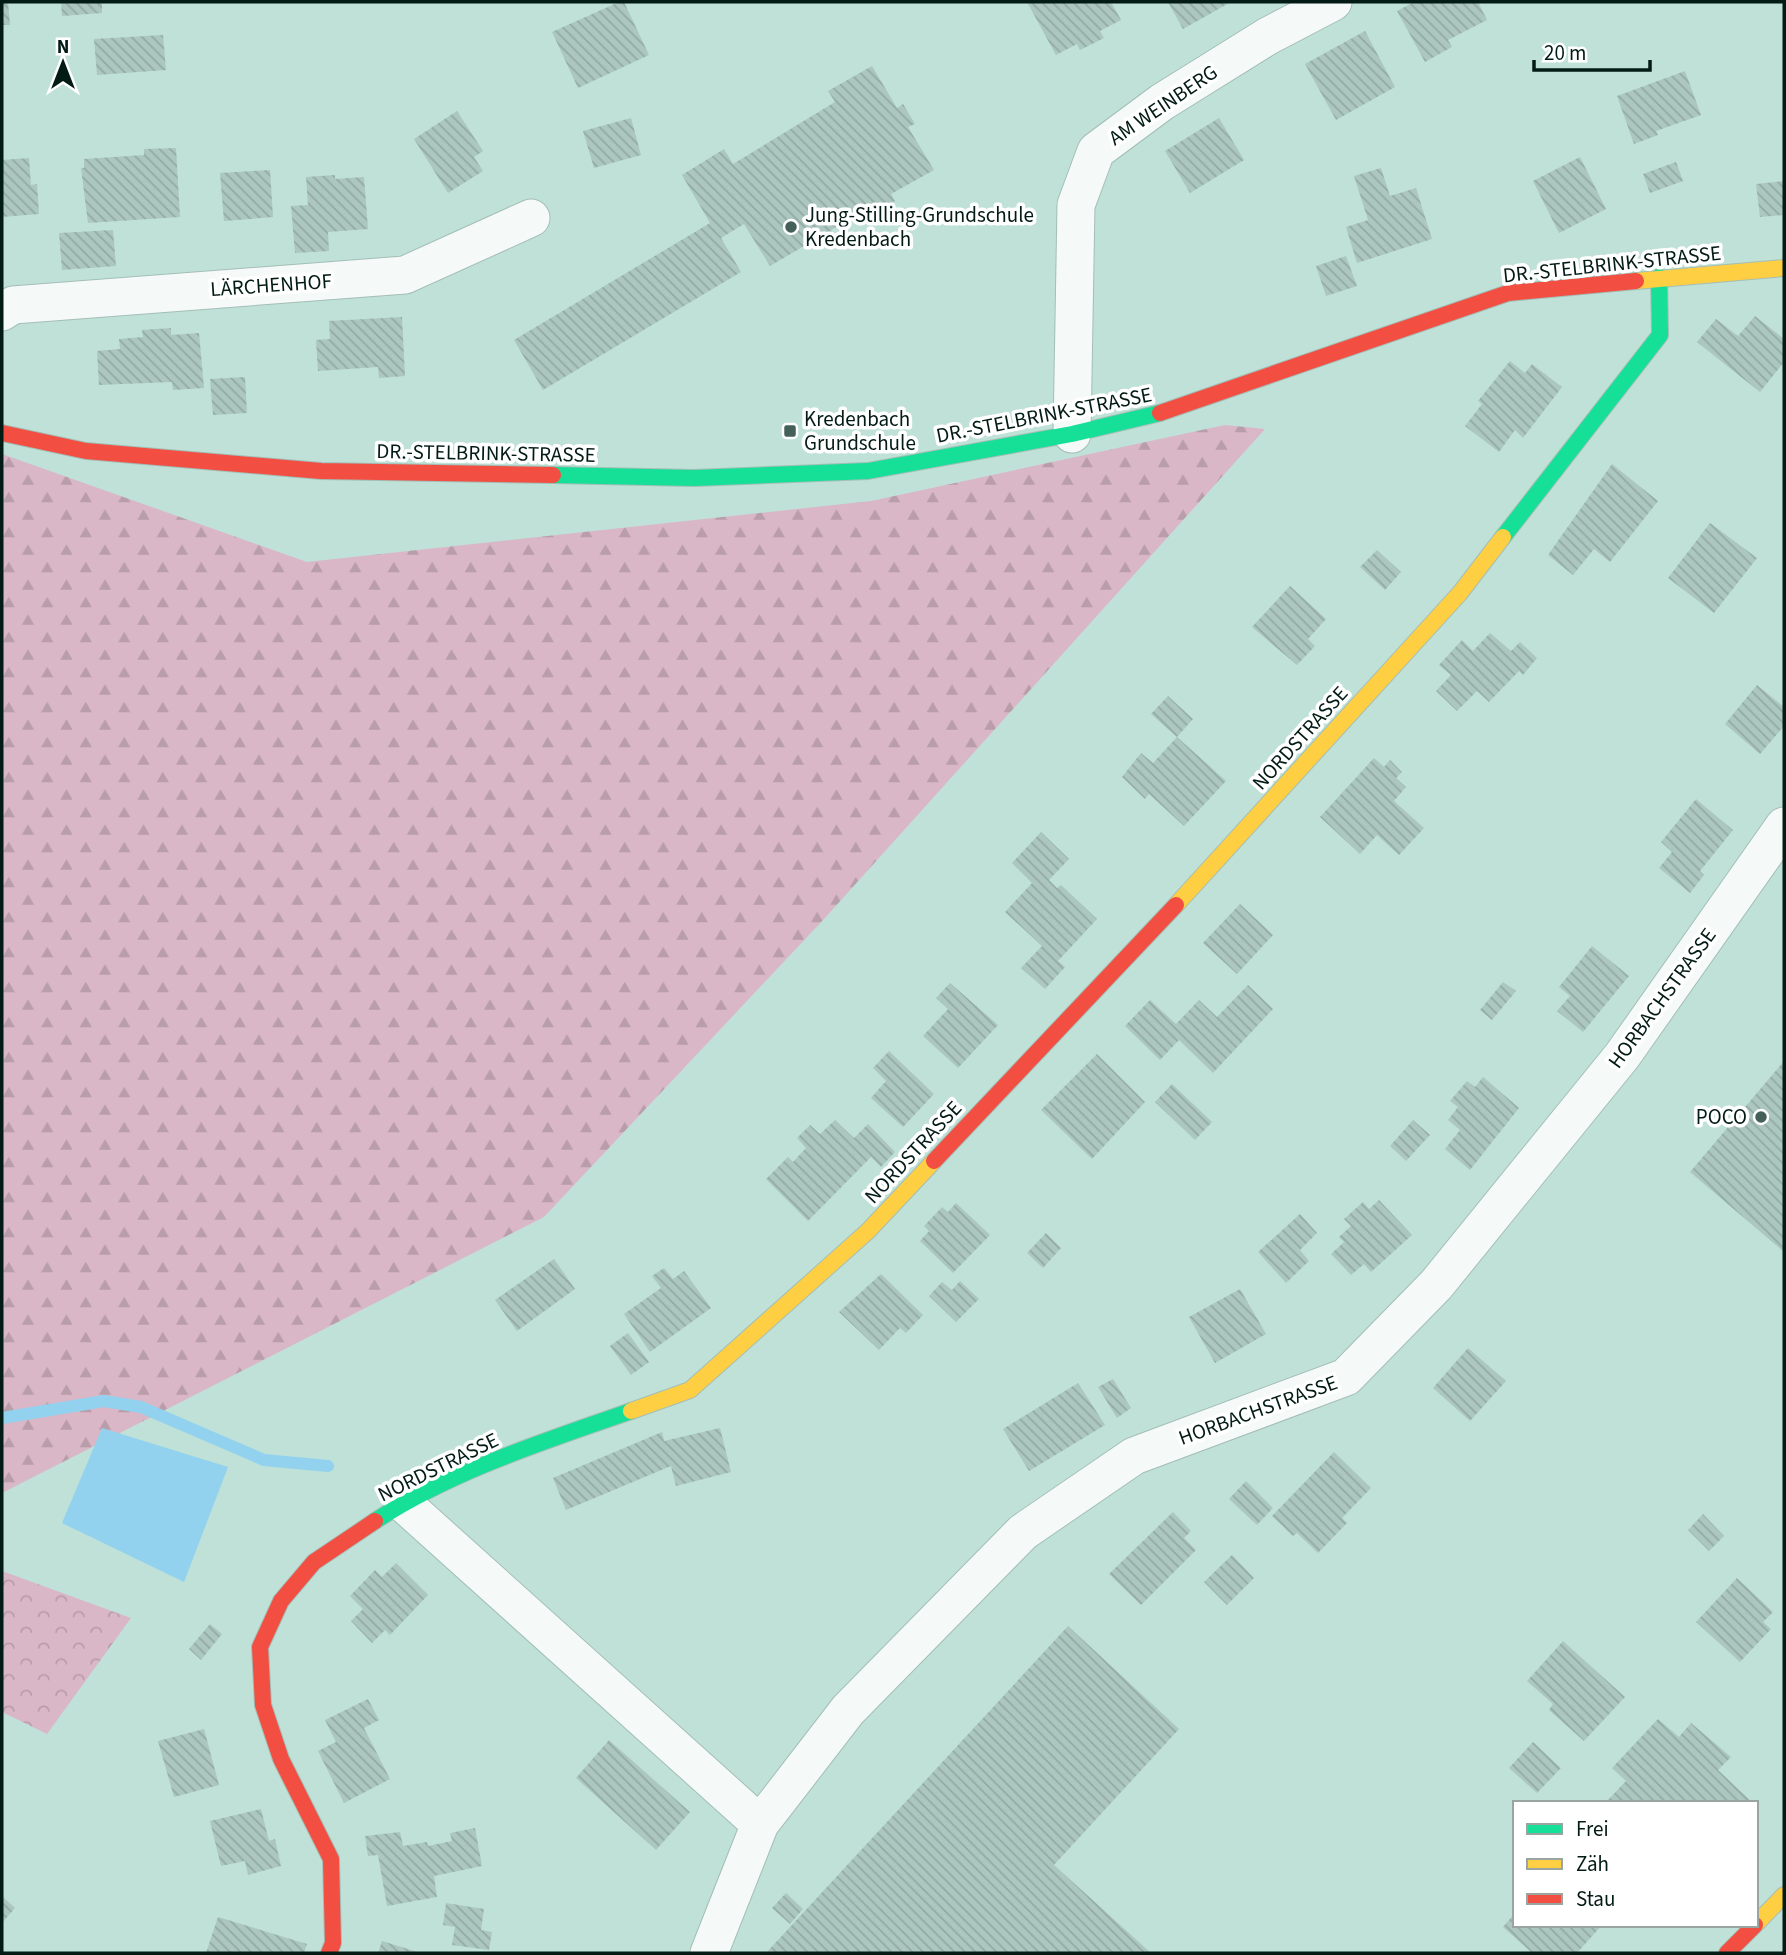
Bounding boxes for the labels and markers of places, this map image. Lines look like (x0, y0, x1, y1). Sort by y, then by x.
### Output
place label: Jung-Stilling-Grundschule Kredenbach (805, 200, 1034, 254)
marker: Jung-Stilling-Grundschule Kredenbach (783, 219, 799, 235)
place label: Kredenbach Grundschule (804, 404, 916, 458)
marker: Kredenbach Grundschule (782, 423, 798, 439)
place label: POCO (1696, 1102, 1747, 1132)
marker: POCO (1753, 1109, 1769, 1125)

